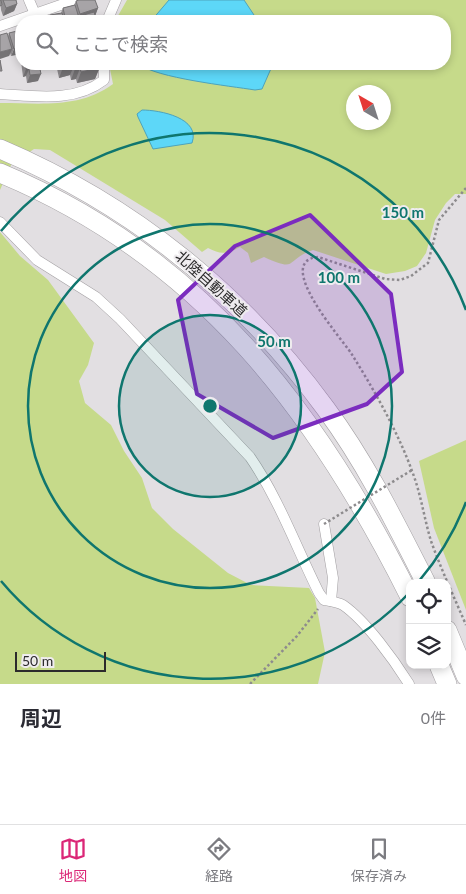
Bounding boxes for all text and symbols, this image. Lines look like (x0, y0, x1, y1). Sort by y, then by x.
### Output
search box (15, 15, 451, 70)
icon: search (33, 29, 61, 57)
text: ここで検索 (73, 32, 168, 55)
north arrow (346, 85, 391, 130)
text: 150 m (382, 203, 424, 221)
street label: 北陸自動車道 (172, 246, 251, 320)
text: 100 m (318, 268, 360, 286)
text: 50 m (257, 332, 291, 350)
centre of rings (201, 397, 219, 415)
map controls (406, 579, 451, 669)
button: locate (406, 579, 451, 624)
button: layers (406, 624, 451, 669)
scale bar (15, 649, 106, 672)
text: 50 m (22, 652, 53, 669)
text: 周辺 (20, 705, 62, 730)
text: 0件 (421, 708, 446, 727)
tab: 地図 (59, 835, 87, 885)
tab: 経路 (205, 835, 233, 885)
tab: 保存済み (351, 835, 407, 885)

